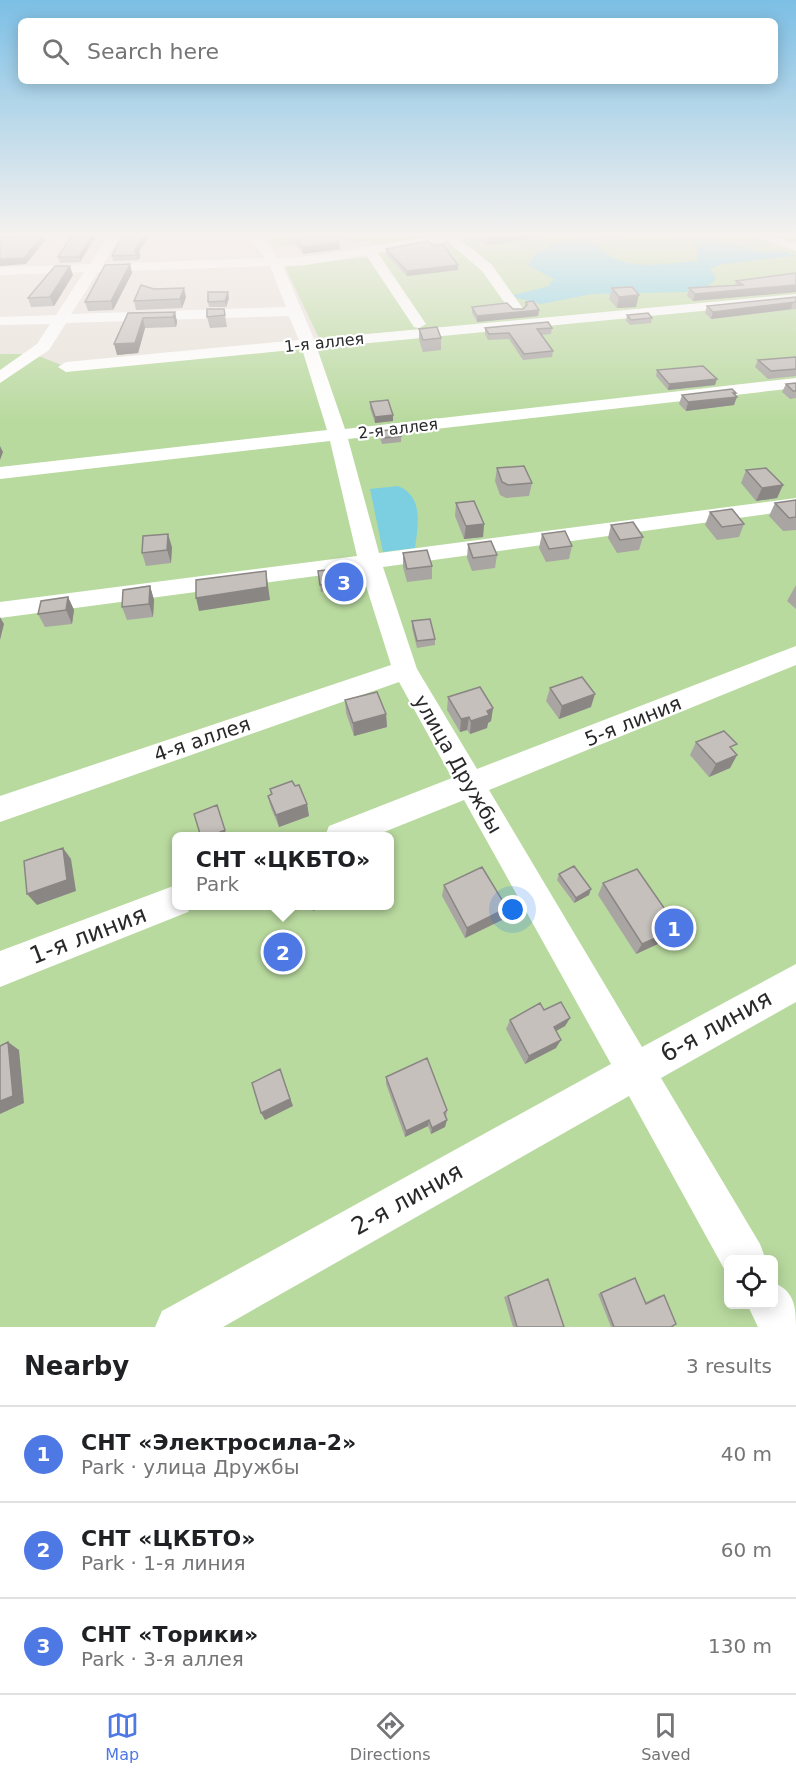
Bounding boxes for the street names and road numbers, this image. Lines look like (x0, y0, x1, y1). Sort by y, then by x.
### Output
street label: 1-я аллея (283, 329, 365, 356)
street label: 2-я аллея (357, 414, 439, 443)
street label: улица Дружбы (409, 690, 507, 838)
street label: 5-я линия (581, 691, 685, 751)
street label: 4-я аллея (151, 711, 253, 767)
street label: 1-я линия (26, 900, 150, 970)
street label: 6-я линия (656, 984, 776, 1068)
street label: 2-я линия (347, 1157, 467, 1241)

